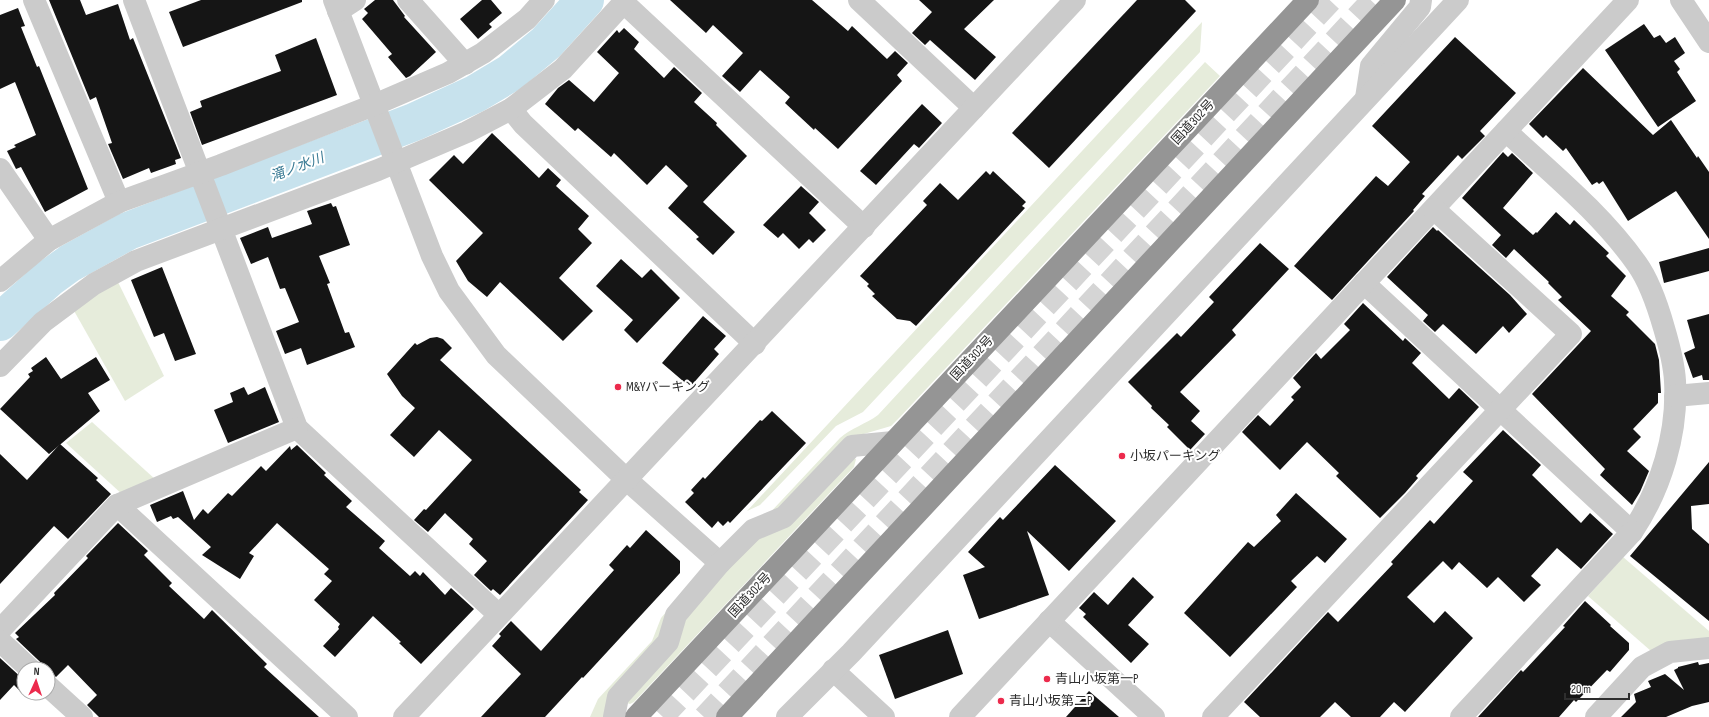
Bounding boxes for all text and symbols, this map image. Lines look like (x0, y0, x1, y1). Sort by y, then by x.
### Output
street label: 国道302号 (1168, 96, 1218, 148)
water label: 滝ノ水川 (268, 148, 328, 185)
street label: 国道302号 (947, 332, 997, 384)
place label: M&Yパーキング (626, 379, 710, 395)
marker: M&Yパーキング (613, 382, 623, 392)
place label: 小坂パーキング (1130, 448, 1221, 464)
marker: 小坂パーキング (1117, 451, 1127, 461)
street label: 国道302号 (725, 569, 775, 621)
north arrow (16, 661, 56, 701)
text: N (33, 665, 40, 678)
place label: 青山小坂第一P (1055, 671, 1139, 687)
marker: 青山小坂第一P (1042, 674, 1052, 684)
scale bar (1565, 675, 1629, 701)
text: 20 m (1571, 682, 1591, 697)
place label: 青山小坂第二P (1009, 693, 1093, 709)
marker: 青山小坂第二P (996, 696, 1006, 706)

